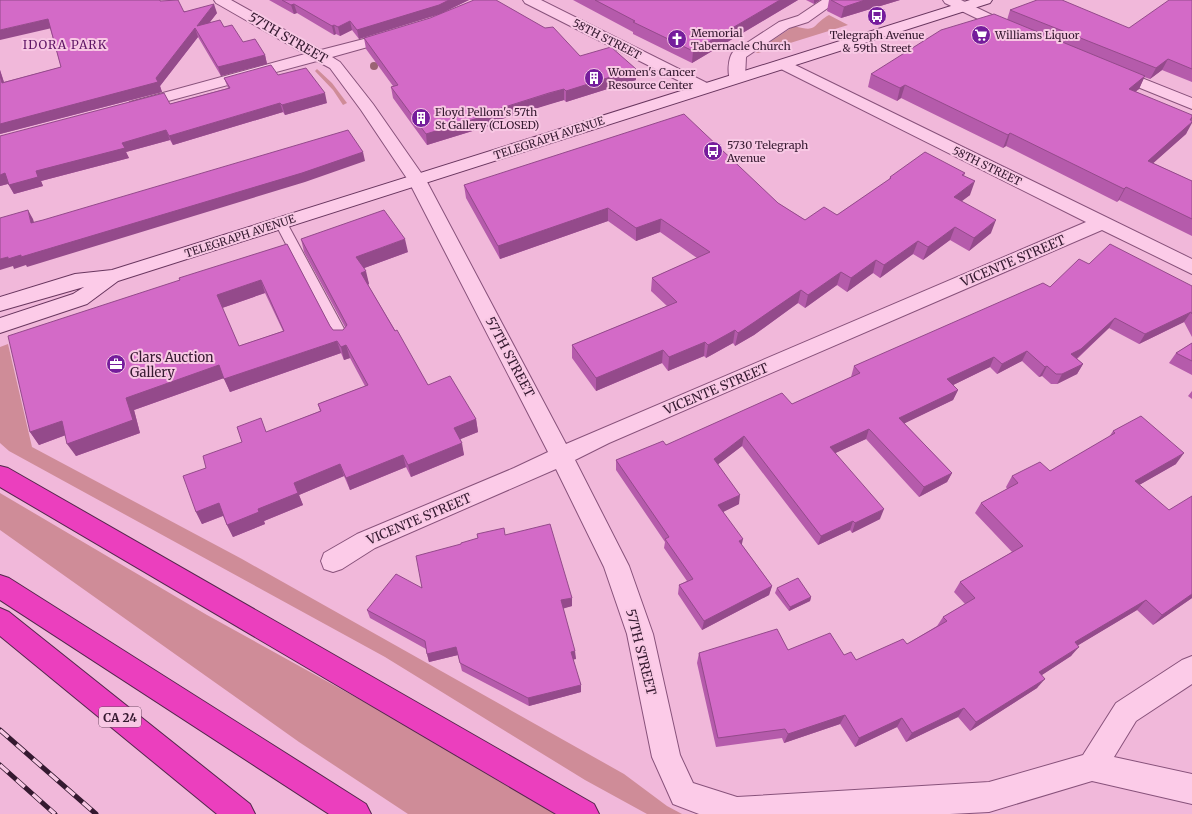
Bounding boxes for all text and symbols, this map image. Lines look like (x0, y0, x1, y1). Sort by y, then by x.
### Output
bus stop icon: Telegraph Avenue & 59th Street (866, 5, 888, 27)
street label: 57TH STREET (245, 9, 331, 67)
street label: 58TH STREET (570, 16, 644, 62)
supermarket icon: Williams Liquor (970, 24, 992, 46)
place label: Memorial Tabernacle Church (691, 26, 791, 53)
church icon: Memorial Tabernacle Church (666, 28, 688, 50)
place label: Telegraph Avenue & 59th Street (830, 28, 925, 55)
place label: Williams Liquor (994, 28, 1080, 42)
district label: IDORA PARK (23, 37, 107, 52)
place label: Women's Cancer Resource Center (607, 65, 695, 92)
building icon: Women's Cancer Resource Center (583, 67, 605, 89)
place label: Floyd Pellom's 57th St Gallery (CLOSED) (435, 105, 539, 132)
building icon: Floyd Pellom's 57th St Gallery (CLOSED) (410, 107, 432, 129)
street label: TELEGRAPH AVENUE (492, 113, 606, 162)
place label: 5730 Telegraph Avenue (726, 138, 809, 165)
bus stop icon: 5730 Telegraph Avenue (702, 140, 724, 162)
street label: 58TH STREET (950, 143, 1024, 189)
street label: TELEGRAPH AVENUE (183, 211, 297, 260)
street label: VICENTE STREET (957, 231, 1068, 291)
street label: 57TH STREET (482, 314, 538, 400)
place label: Clars Auction Gallery (130, 349, 214, 381)
office icon: Clars Auction Gallery (105, 353, 127, 375)
street label: VICENTE STREET (660, 359, 771, 419)
street label: VICENTE STREET (363, 489, 474, 549)
street label: 57TH STREET (622, 607, 660, 697)
road number: CA 24 (99, 707, 141, 727)

